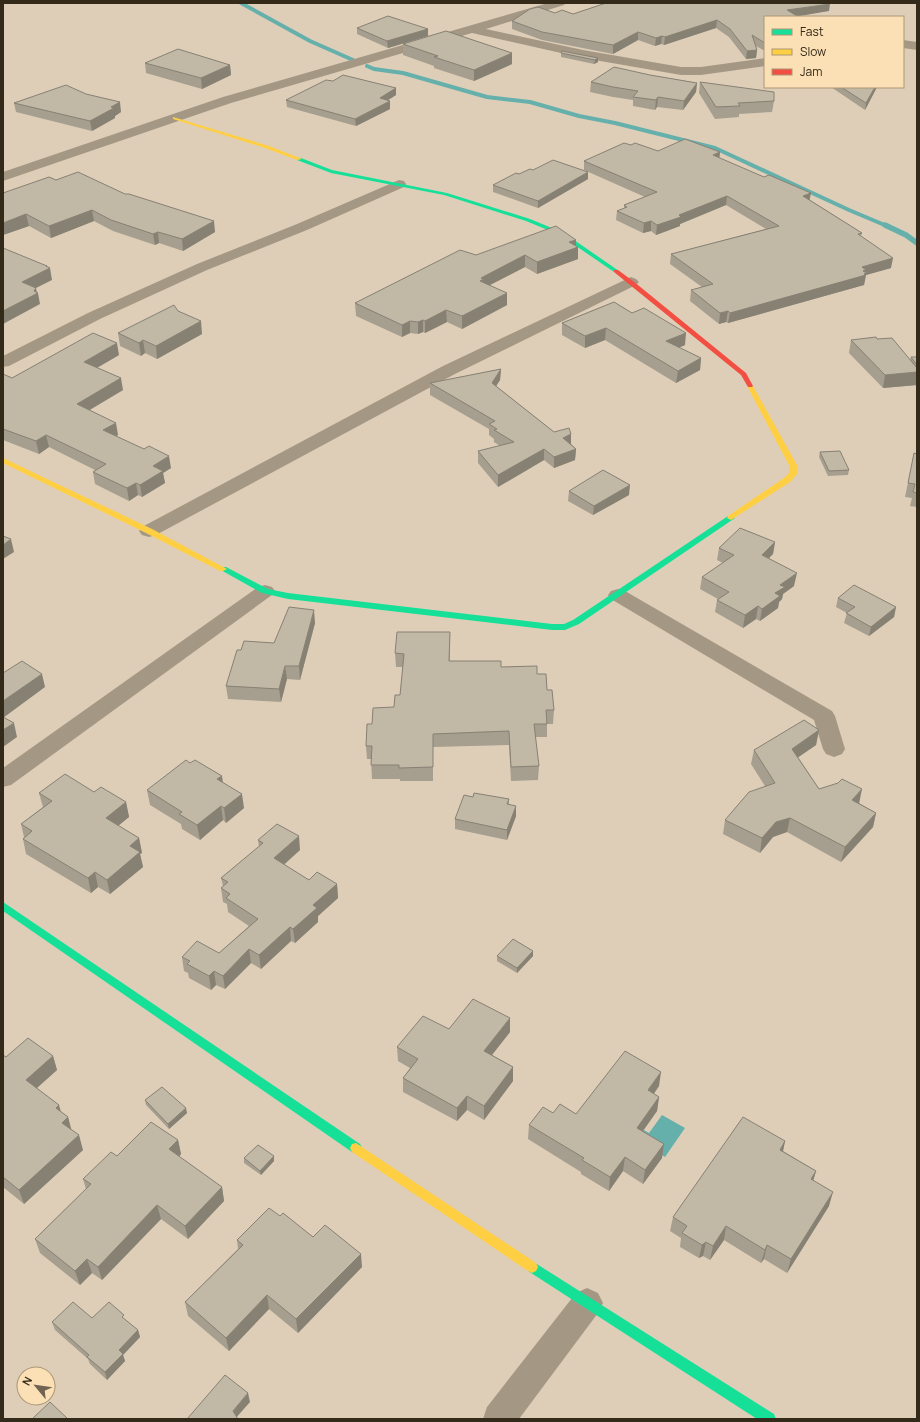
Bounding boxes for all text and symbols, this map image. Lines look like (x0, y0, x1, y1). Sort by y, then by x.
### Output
legend (764, 16, 904, 88)
text: Fast (800, 23, 824, 40)
text: Slow (800, 43, 826, 60)
text: Jam (800, 63, 822, 80)
north arrow (16, 1366, 56, 1406)
text: N (18, 1374, 35, 1388)

